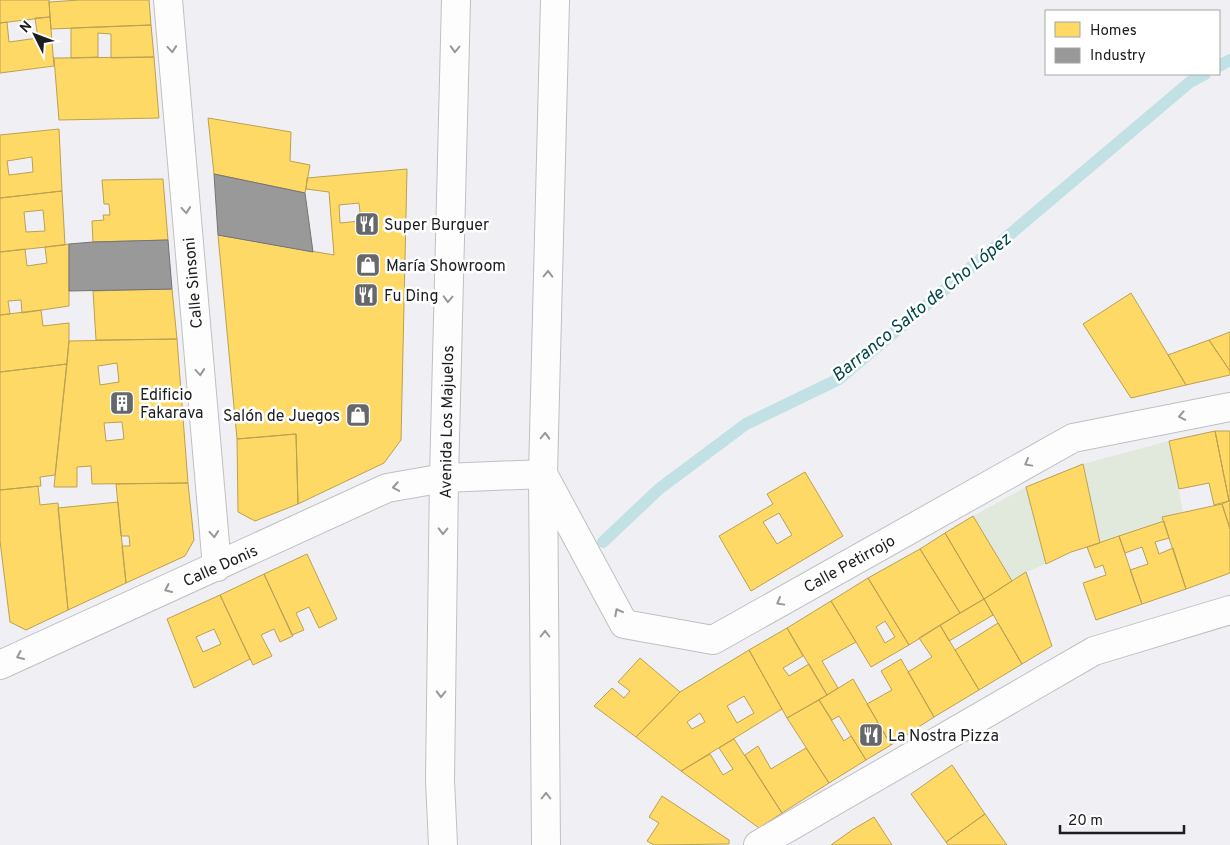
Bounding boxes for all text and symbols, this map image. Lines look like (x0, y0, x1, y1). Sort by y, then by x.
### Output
north arrow (10, 10, 60, 60)
legend (1045, 10, 1220, 75)
text: N (17, 18, 36, 37)
text: Homes (1090, 22, 1137, 41)
one-way arrow (166, 45, 177, 53)
one-way arrow (450, 45, 460, 53)
text: Industry (1090, 47, 1146, 66)
one-way arrow (180, 207, 191, 215)
restaurant icon: Super Burguer (354, 211, 380, 237)
place label: Super Burguer (384, 216, 489, 236)
water label: Barranco Salto de Cho López (828, 228, 1017, 388)
street label: Calle Sinsoni (180, 236, 208, 329)
shop icon: María Showroom (355, 252, 381, 278)
place label: María Showroom (386, 257, 506, 277)
one-way arrow (543, 270, 554, 278)
restaurant icon: Fu Ding (353, 282, 379, 308)
place label: Fu Ding (384, 287, 438, 307)
one-way arrow (443, 295, 454, 303)
street label: Avenida Los Majuelos (437, 345, 459, 499)
one-way arrow (194, 369, 205, 377)
place label: Edificio Fakarava (140, 386, 203, 424)
building icon: Edificio Fakarava (109, 390, 135, 416)
shop icon: Salón de Juegos (345, 402, 371, 428)
place label: Salón de Juegos (223, 407, 340, 427)
one-way arrow (1178, 411, 1187, 421)
one-way arrow (539, 432, 550, 440)
one-way arrow (1025, 457, 1034, 467)
one-way arrow (392, 481, 401, 491)
one-way arrow (438, 528, 448, 535)
one-way arrow (208, 531, 219, 539)
street label: Calle Petirrojo (801, 531, 899, 598)
street label: Calle Donis (180, 541, 261, 592)
one-way arrow (164, 582, 173, 593)
one-way arrow (776, 596, 785, 606)
one-way arrow (614, 609, 624, 618)
one-way arrow (540, 630, 550, 638)
one-way arrow (16, 650, 25, 660)
one-way arrow (436, 690, 446, 698)
restaurant icon: La Nostra Pizza (858, 722, 884, 748)
place label: La Nostra Pizza (888, 727, 999, 747)
one-way arrow (541, 792, 551, 800)
scale bar (1060, 802, 1184, 834)
text: 20 m (1068, 812, 1103, 831)

